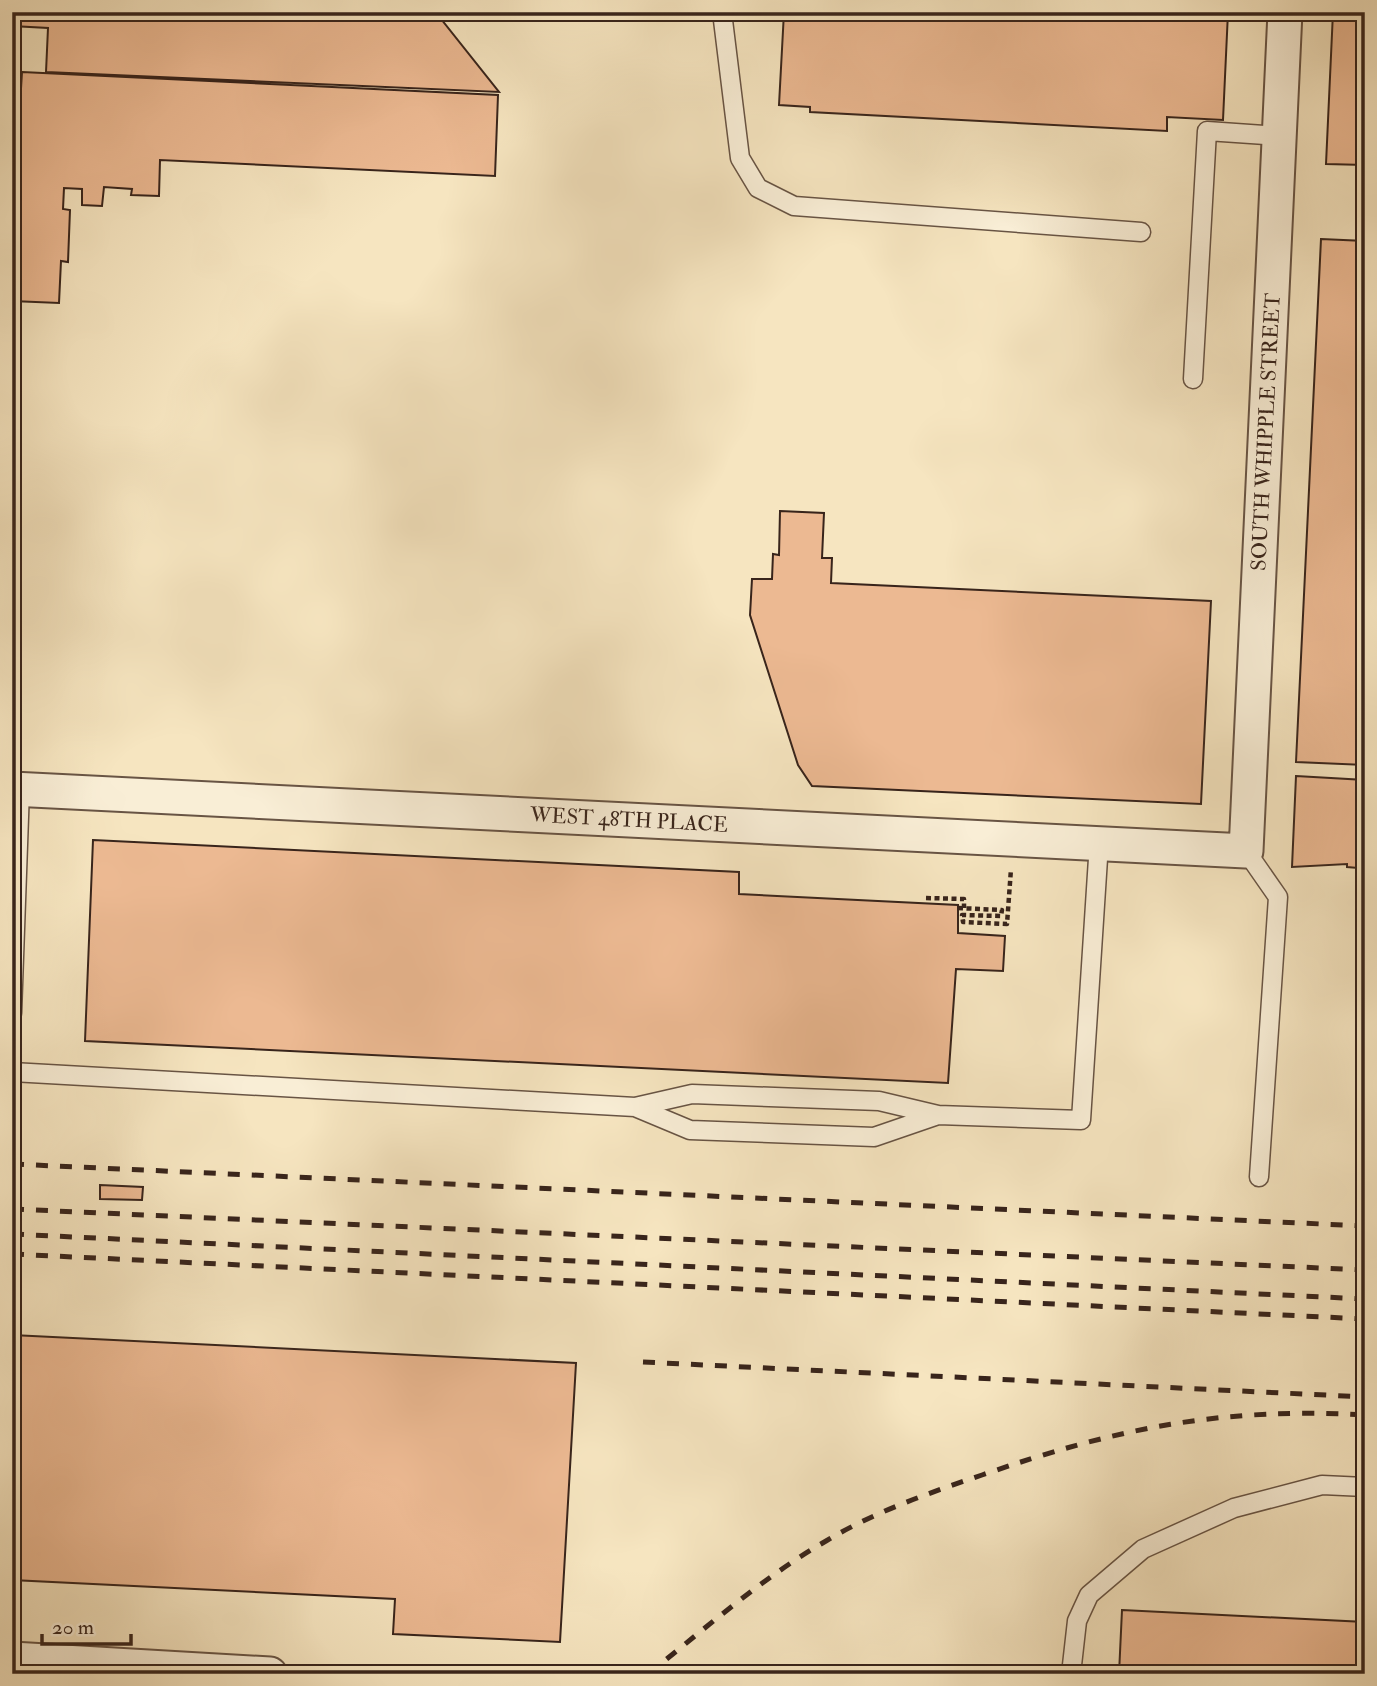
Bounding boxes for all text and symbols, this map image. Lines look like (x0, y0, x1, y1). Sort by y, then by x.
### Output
street label: SOUTH WHIPPLE STREET (1245, 292, 1287, 572)
street label: WEST 48TH PLACE (528, 801, 729, 839)
scale bar (42, 1602, 131, 1646)
text: 20 m (52, 1614, 94, 1641)

